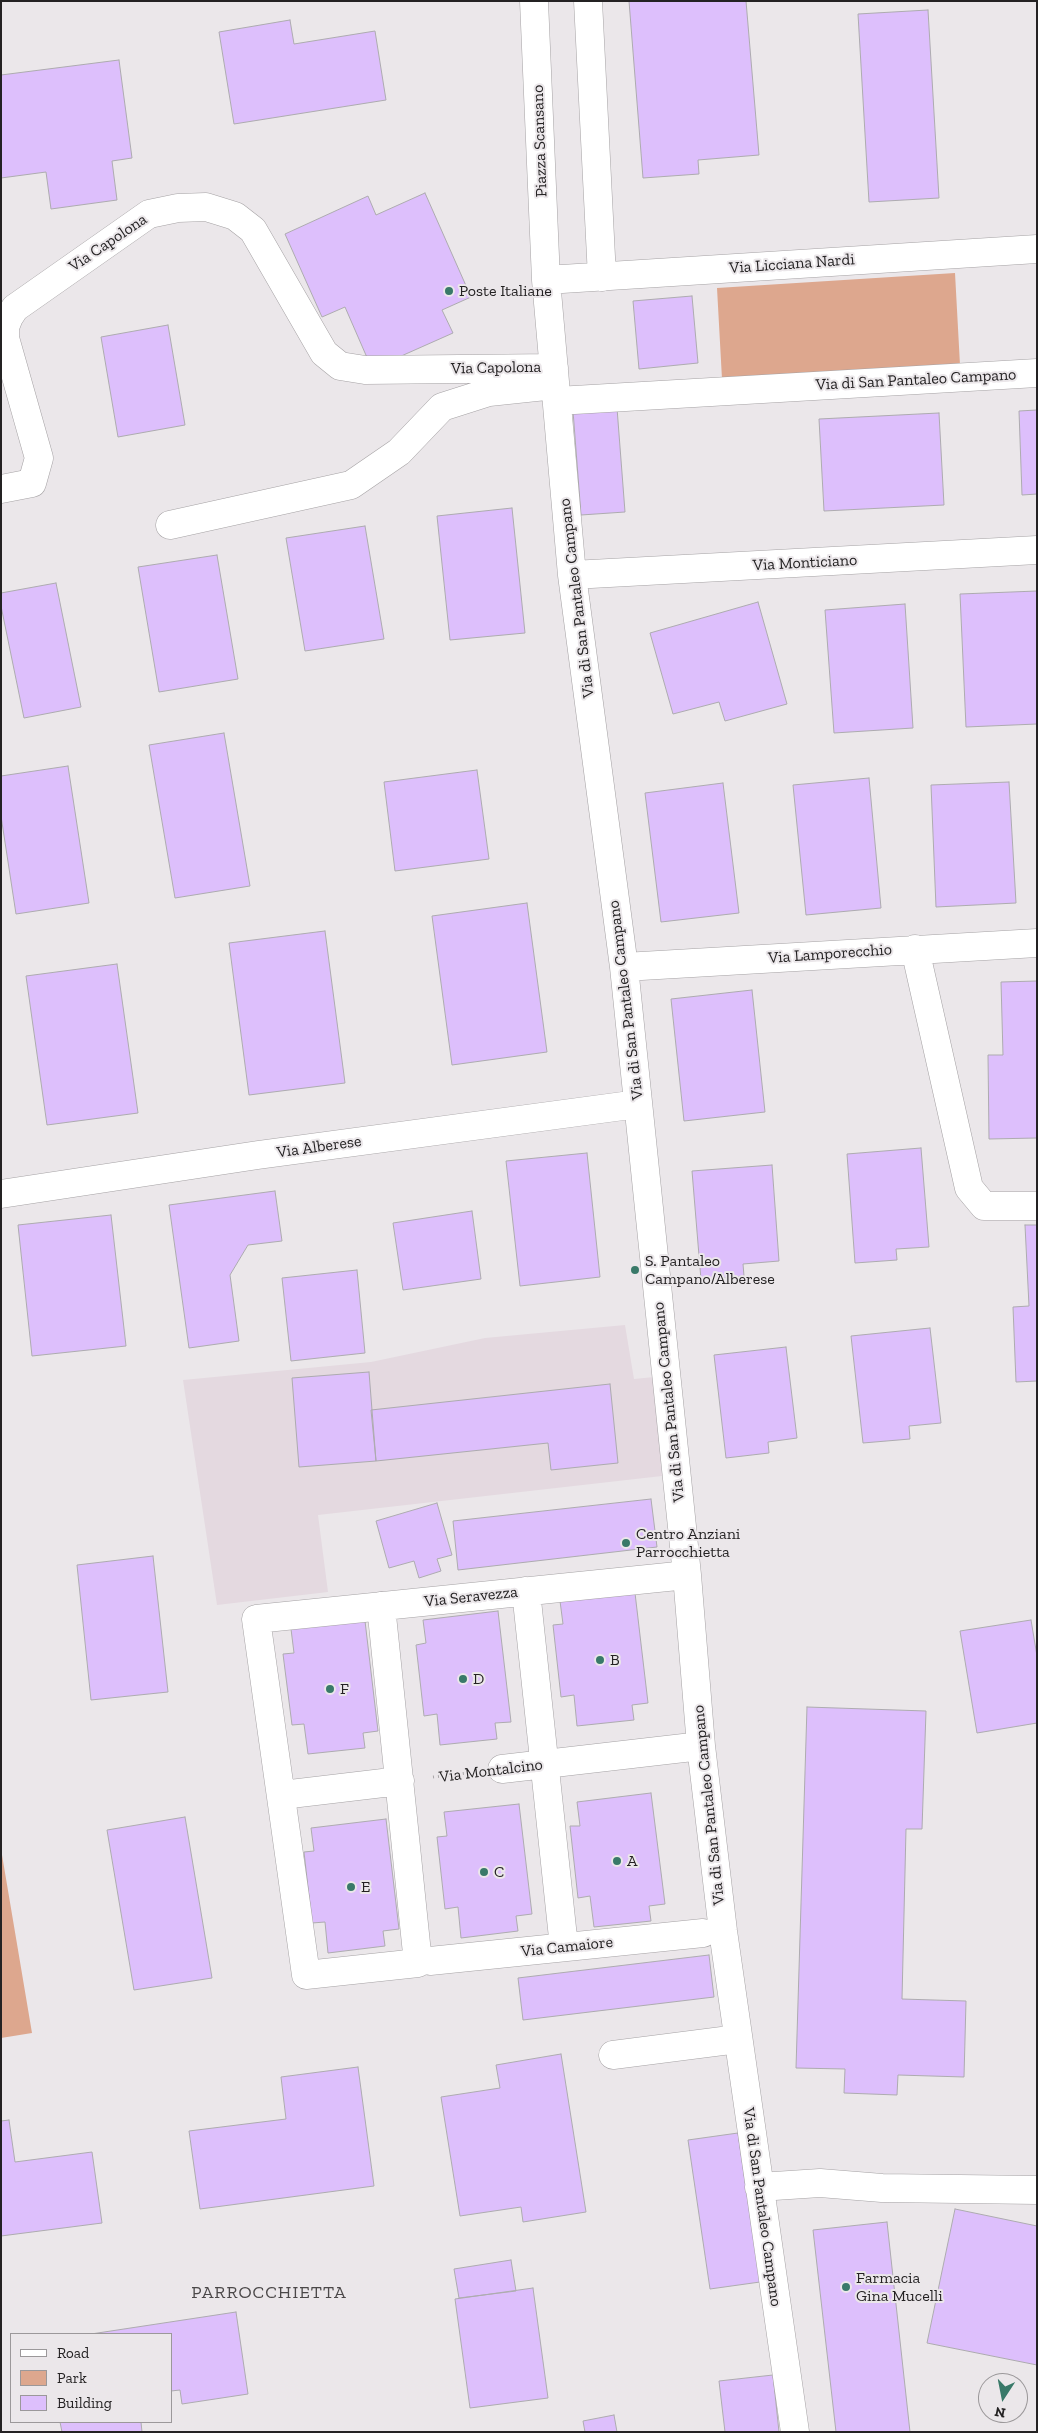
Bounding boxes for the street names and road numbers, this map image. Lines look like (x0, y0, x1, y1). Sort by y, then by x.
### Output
street label: Piazza Scansano (528, 84, 552, 198)
street label: Via Capolona (65, 210, 151, 276)
street label: Via Licciana Nardi (729, 250, 855, 278)
street label: Via Capolona (451, 358, 541, 378)
street label: Via di San Pantaleo Campano (815, 365, 1017, 395)
street label: Via di San Pantaleo Campano (555, 497, 599, 699)
street label: Via Monticiano (752, 551, 858, 575)
street label: Via di San Pantaleo Campano (604, 899, 648, 1101)
street label: Via Lamporecchio (768, 940, 892, 968)
street label: Via Alberese (275, 1132, 363, 1162)
street label: Via di San Pantaleo Campano (649, 1301, 689, 1503)
street label: Via Seravezza (423, 1583, 519, 1611)
street label: Via di San Pantaleo Campano (689, 1704, 729, 1906)
street label: Via Montalcino (438, 1755, 544, 1787)
street label: Via Camaiore (520, 1933, 614, 1961)
street label: Via di San Pantaleo Campano (739, 2106, 785, 2308)

